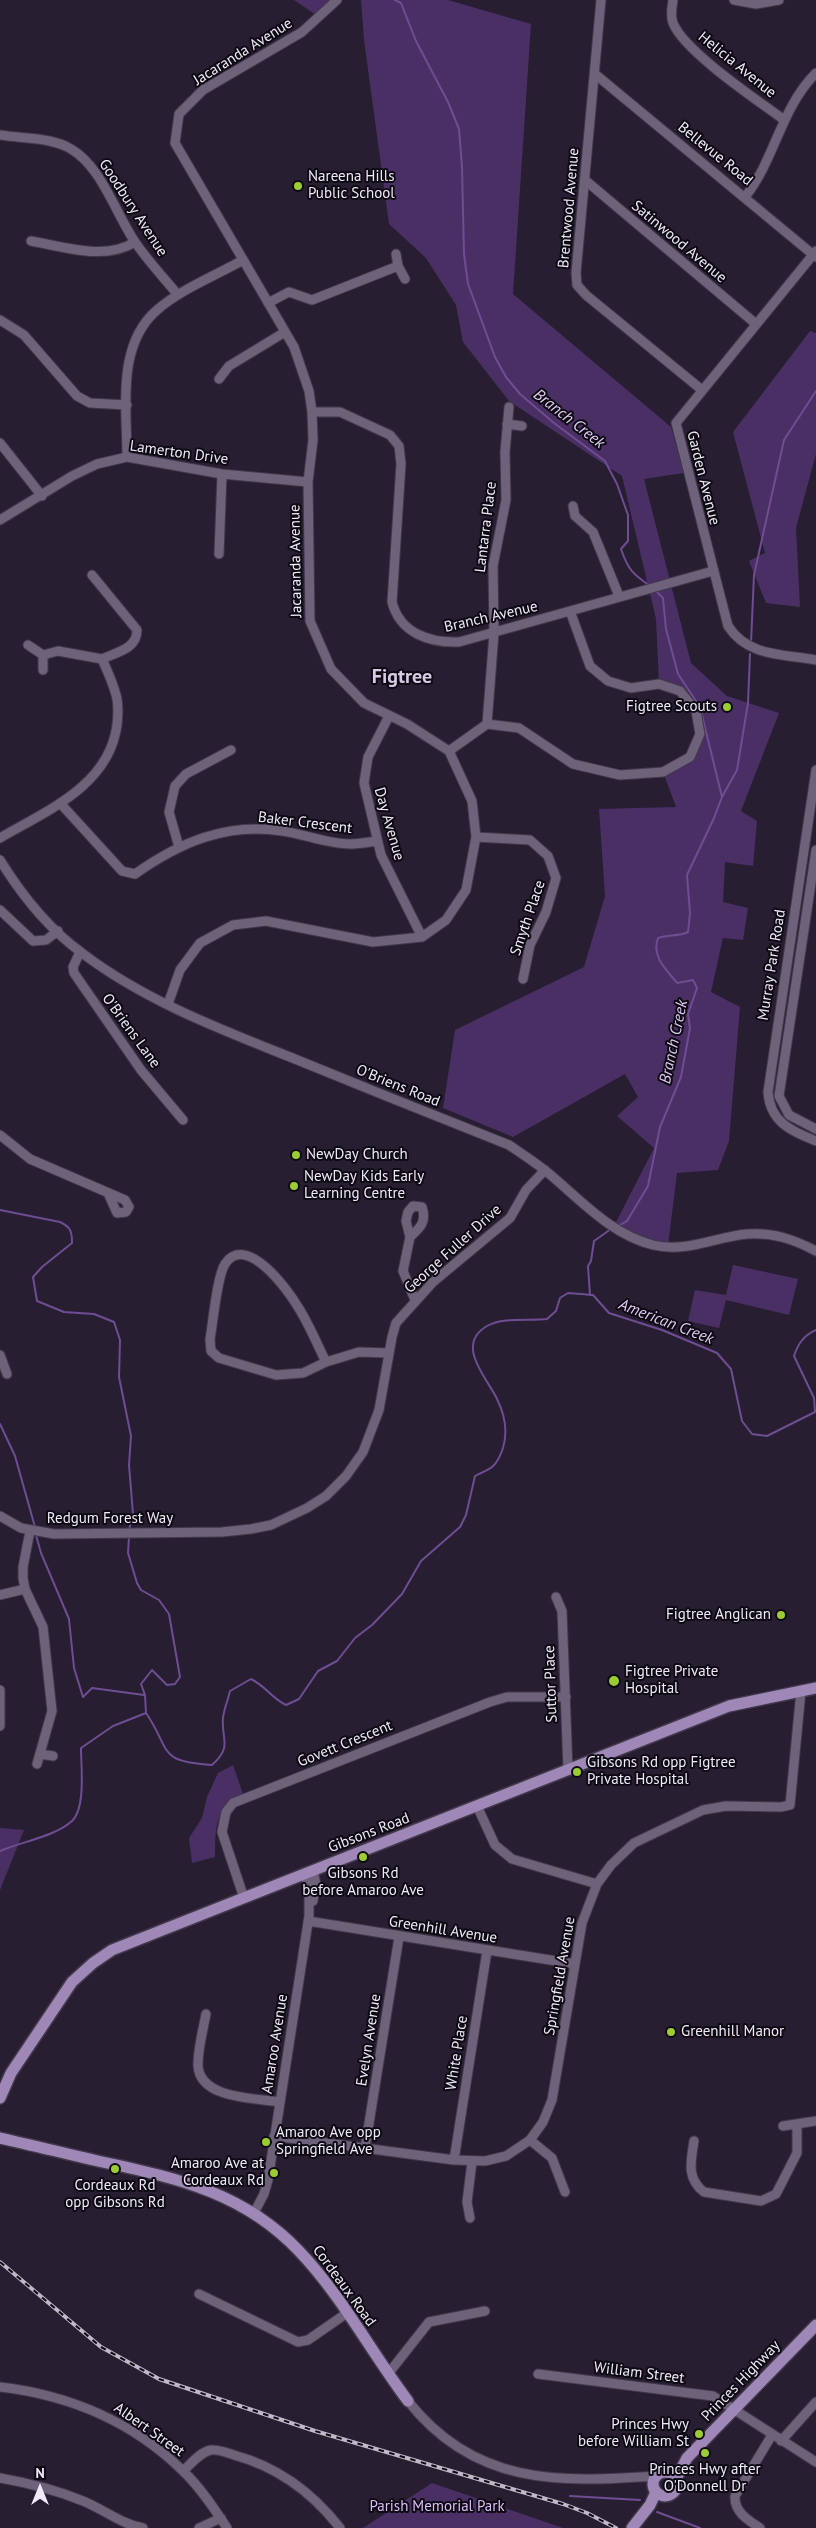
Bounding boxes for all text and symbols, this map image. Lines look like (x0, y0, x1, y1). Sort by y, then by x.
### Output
street label: Jacaranda Avenue (190, 14, 296, 90)
street label: Helicia Avenue (694, 28, 780, 102)
street label: Bellevue Road (674, 118, 756, 190)
street label: Brentwood Avenue (555, 147, 583, 269)
street label: Goodbury Avenue (95, 156, 171, 260)
place label: Nareena Hills Public School (308, 168, 395, 203)
marker: Nareena Hills Public School (292, 180, 304, 192)
street label: Satinwood Avenue (628, 197, 730, 287)
water label: Branch Creek (530, 385, 608, 453)
street label: Garden Avenue (683, 429, 723, 527)
street label: Lamerton Drive (129, 437, 229, 469)
street label: Lantarra Place (471, 480, 501, 574)
street label: Jacaranda Avenue (286, 504, 306, 618)
street label: Branch Avenue (443, 598, 539, 636)
district label: Figtree (372, 665, 432, 689)
place label: Figtree Scouts (626, 698, 717, 716)
marker: Figtree Scouts (721, 701, 733, 713)
street label: Day Avenue (370, 785, 408, 863)
street label: Baker Crescent (257, 808, 353, 838)
street label: Smyth Place (507, 878, 549, 958)
street label: Murray Park Road (754, 908, 790, 1022)
street label: O'Briens Lane (98, 990, 164, 1072)
water label: Branch Creek (656, 998, 692, 1086)
street label: O'Briens Road (354, 1061, 442, 1111)
place label: NewDay Church (306, 1146, 408, 1164)
marker: NewDay Church (290, 1149, 302, 1161)
place label: NewDay Kids Early Learning Centre (304, 1168, 424, 1203)
marker: NewDay Kids Early Learning Centre (288, 1180, 300, 1192)
street label: George Fuller Drive (401, 1201, 505, 1297)
water label: American Creek (616, 1295, 716, 1349)
street label: Redgum Forest Way (47, 1510, 173, 1528)
place label: Figtree Anglican (666, 1606, 771, 1624)
marker: Figtree Anglican (775, 1609, 787, 1621)
street label: Suttor Place (541, 1645, 561, 1723)
place label: Figtree Private Hospital (625, 1663, 718, 1698)
marker: Figtree Private Hospital (607, 1674, 621, 1688)
street label: Govett Crescent (295, 1717, 395, 1771)
place label: Gibsons Rd opp Figtree Private Hospital (587, 1754, 736, 1789)
marker: Gibsons Rd opp Figtree Private Hospital (571, 1766, 583, 1778)
street label: Gibsons Road (326, 1809, 412, 1857)
marker: Gibsons Rd before Amaroo Ave (357, 1851, 369, 1863)
place label: Gibsons Rd before Amaroo Ave (302, 1865, 424, 1900)
street label: Greenhill Avenue (388, 1913, 498, 1947)
street label: Springfield Avenue (541, 1915, 579, 2037)
street label: Amaroo Avenue (258, 1993, 292, 2095)
street label: Evelyn Avenue (353, 1993, 385, 2087)
street label: White Place (442, 2014, 472, 2092)
place label: Greenhill Manor (681, 2023, 784, 2041)
marker: Greenhill Manor (665, 2026, 677, 2038)
place label: Amaroo Ave opp Springfield Ave (276, 2124, 381, 2159)
marker: Amaroo Ave opp Springfield Ave (260, 2136, 272, 2148)
place label: Amaroo Ave at Cordeaux Rd (171, 2155, 264, 2190)
marker: Cordeaux Rd opp Gibsons Rd (109, 2163, 121, 2175)
marker: Amaroo Ave at Cordeaux Rd (268, 2167, 280, 2179)
place label: Cordeaux Rd opp Gibsons Rd (65, 2177, 165, 2212)
street label: Cordeaux Road (309, 2242, 379, 2330)
street label: Princes Highway (698, 2337, 784, 2425)
street label: William Street (593, 2359, 685, 2387)
street label: Albert Street (110, 2399, 188, 2461)
place label: Princes Hwy before William St (578, 2416, 689, 2451)
marker: Princes Hwy before William St (693, 2428, 705, 2440)
marker: Princes Hwy after O'Donnell Dr (699, 2447, 711, 2459)
place label: Princes Hwy after O'Donnell Dr (649, 2461, 761, 2496)
north arrow (15, 2463, 65, 2513)
text: N (35, 2464, 45, 2482)
park label: Parish Memorial Park (369, 2498, 505, 2516)

